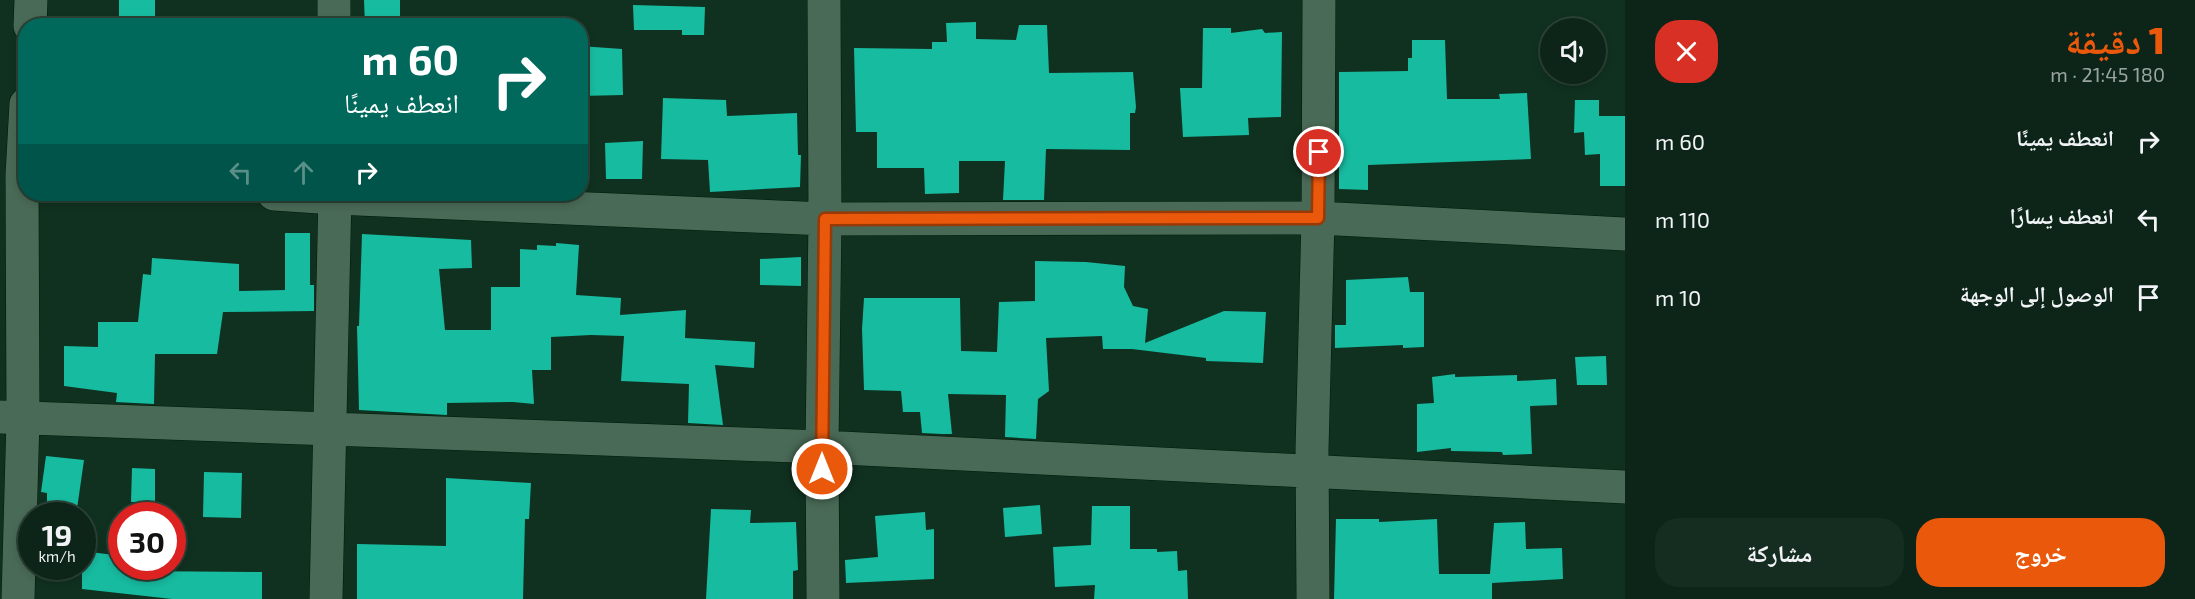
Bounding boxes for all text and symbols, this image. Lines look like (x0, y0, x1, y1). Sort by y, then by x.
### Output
map controls (1540, 18, 1606, 84)
button: sound (1540, 18, 1606, 84)
text: 1 دقيقة (2065, 18, 2165, 61)
button: close (1655, 20, 1718, 83)
text: 60 m (362, 33, 459, 83)
icon: right (480, 42, 558, 120)
text: 180 m · 21:45 (2050, 62, 2165, 86)
text: انعطف يمينًا (344, 86, 459, 118)
text: انعطف يمينًا (2016, 124, 2114, 150)
icon: right (2132, 125, 2165, 158)
pin (1293, 126, 1344, 177)
text: 60 m (1655, 128, 1705, 154)
icon: arrive (1302, 135, 1335, 168)
icon: left (224, 156, 257, 189)
icon: ahead (287, 156, 320, 189)
icon: right (350, 156, 383, 189)
text: انعطف يسارًا (2009, 202, 2114, 228)
icon: left (2132, 203, 2165, 236)
text: 110 m (1655, 206, 1710, 232)
text: الوصول إلى الوجهة (1960, 280, 2114, 306)
icon: arrive (2132, 281, 2165, 314)
text: 10 m (1655, 284, 1701, 310)
position arrow (790, 437, 854, 501)
speed limit sign: 30 (108, 502, 186, 580)
text: 19 (42, 516, 72, 552)
button: مشاركة (1655, 518, 1904, 587)
button: خروج (1916, 518, 2165, 587)
text: km/h (38, 547, 76, 565)

